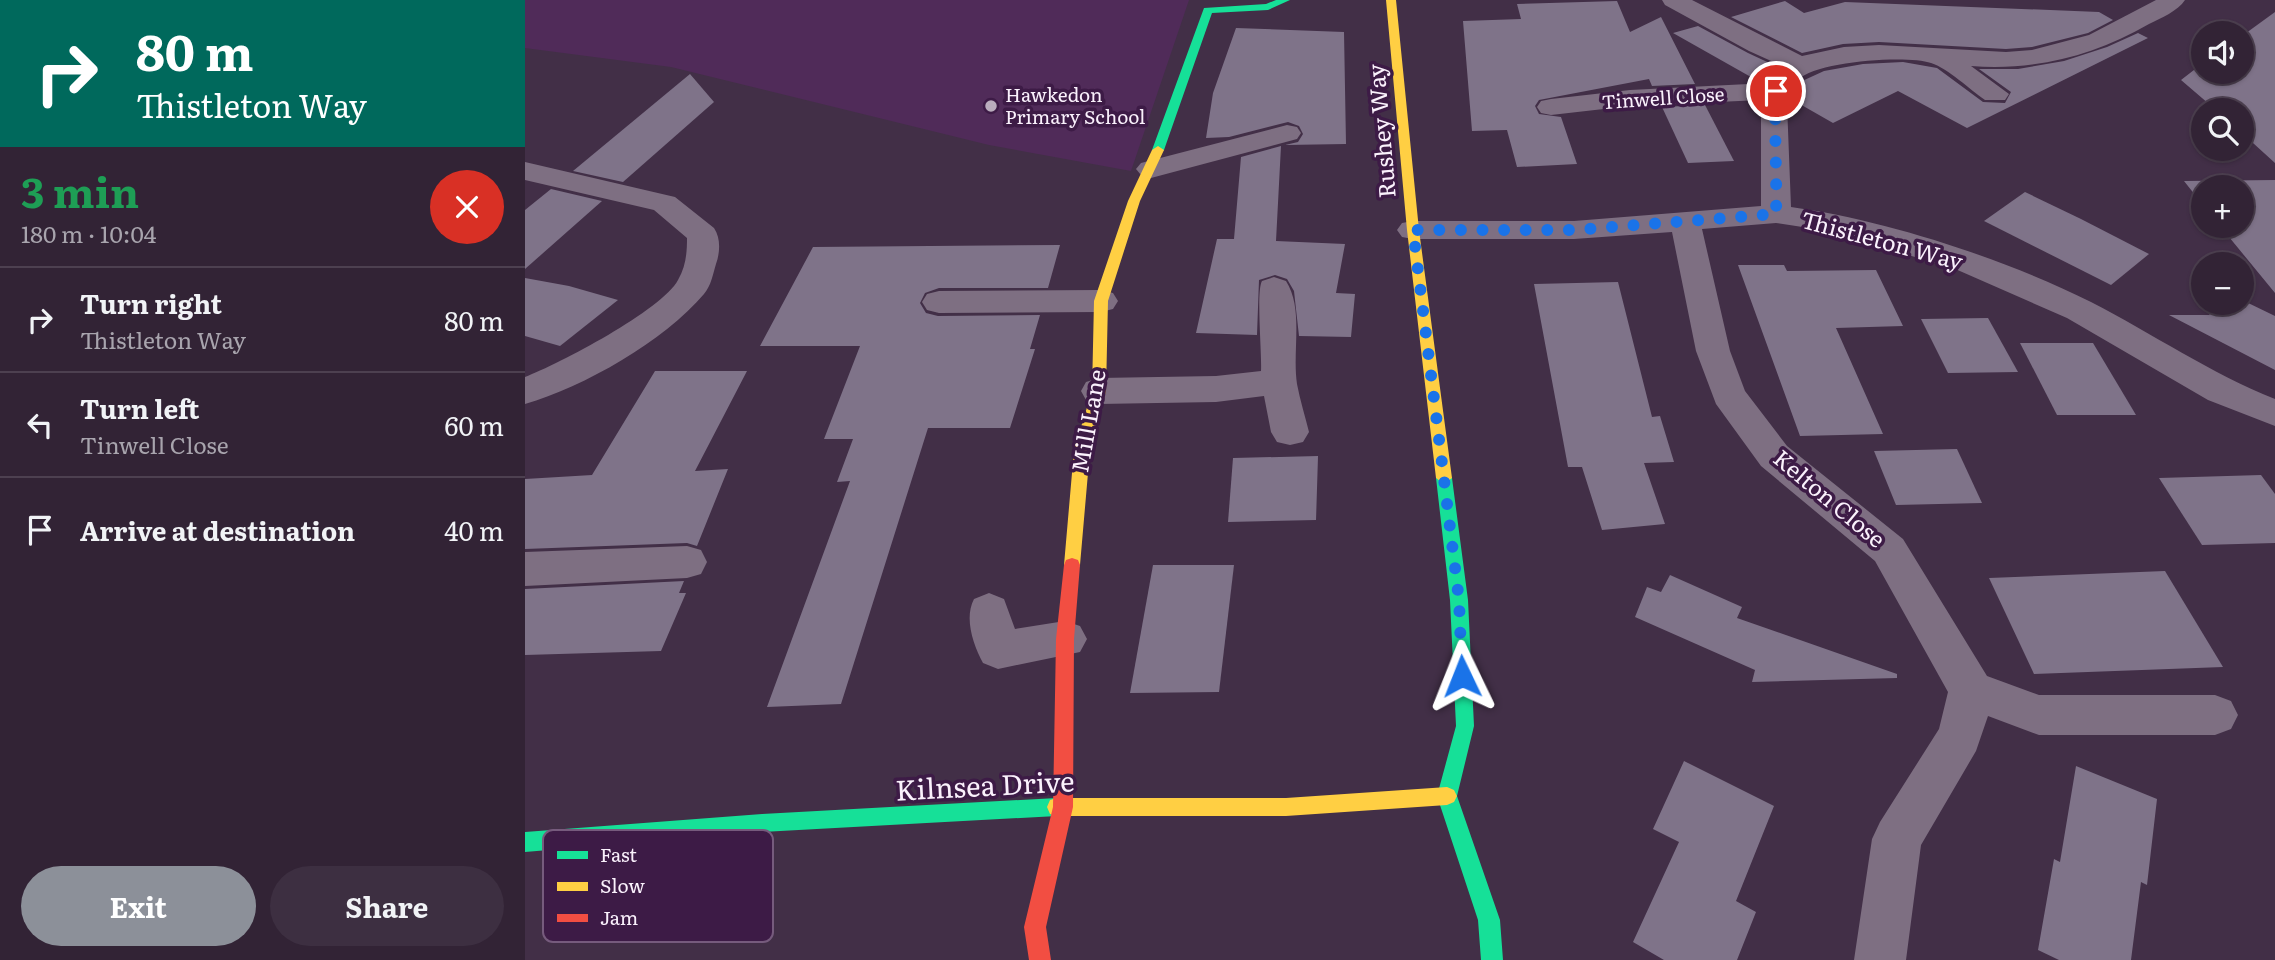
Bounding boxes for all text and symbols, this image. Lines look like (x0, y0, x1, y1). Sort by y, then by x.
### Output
text: 80 m (136, 13, 254, 86)
map controls (2191, 21, 2254, 315)
button: sound (2191, 21, 2254, 84)
icon: right (21, 28, 112, 119)
pin (1746, 61, 1806, 121)
street label: Rushey Way (1357, 62, 1403, 200)
icon: arrive (1757, 72, 1795, 110)
street label: Tinwell Close (1601, 79, 1725, 115)
text: Thistleton Way (136, 80, 367, 128)
place label: Hawkedon Primary School (1005, 80, 1146, 130)
marker: Hawkedon Primary School (983, 98, 999, 114)
button: search (2191, 98, 2254, 161)
text: 3 min (21, 159, 139, 221)
button: close (430, 170, 504, 244)
button: + (2191, 175, 2254, 238)
street label: Thistleton Way (1798, 201, 1968, 277)
text: 180 m · 10:04 (21, 216, 156, 250)
button: − (2191, 252, 2254, 315)
text: Turn right (80, 283, 222, 322)
text: 80 m (444, 300, 504, 339)
icon: right (21, 301, 59, 339)
text: Thistleton Way (80, 322, 246, 356)
street label: Mill Lane (1061, 366, 1113, 475)
text: Turn left (80, 388, 199, 427)
text: 60 m (445, 405, 504, 444)
icon: left (21, 406, 59, 444)
text: Tinwell Close (80, 427, 229, 461)
street label: Kelton Close (1767, 440, 1894, 555)
text: Arrive at destination (80, 510, 355, 549)
text: 40 m (444, 510, 504, 549)
icon: arrive (21, 511, 59, 549)
position arrow (1425, 639, 1499, 713)
street label: Kilnsea Drive (894, 758, 1076, 810)
legend (543, 830, 773, 942)
text: Fast (600, 840, 637, 868)
button: Exit (21, 866, 256, 946)
button: Share (270, 866, 504, 946)
text: Slow (600, 871, 645, 899)
text: Jam (600, 903, 638, 931)

